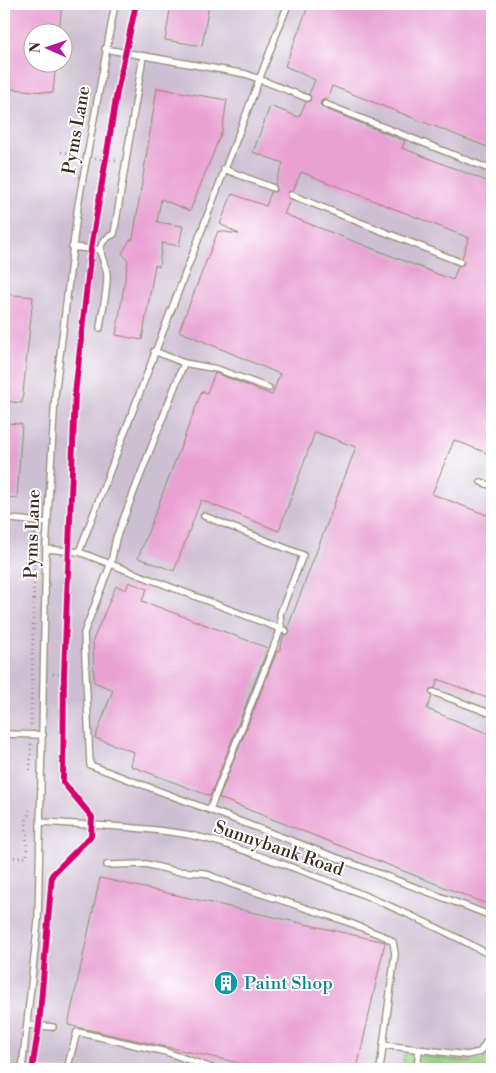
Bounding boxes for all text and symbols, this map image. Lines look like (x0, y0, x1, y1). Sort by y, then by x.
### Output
north arrow (22, 22, 72, 72)
text: N (27, 42, 45, 53)
street label: Pyms Lane (57, 84, 96, 176)
street label: Pyms Lane (19, 489, 46, 579)
street label: Sunnybank Road (211, 816, 347, 882)
building icon: Paint Shop (213, 970, 239, 996)
place label: Paint Shop (244, 972, 333, 995)

